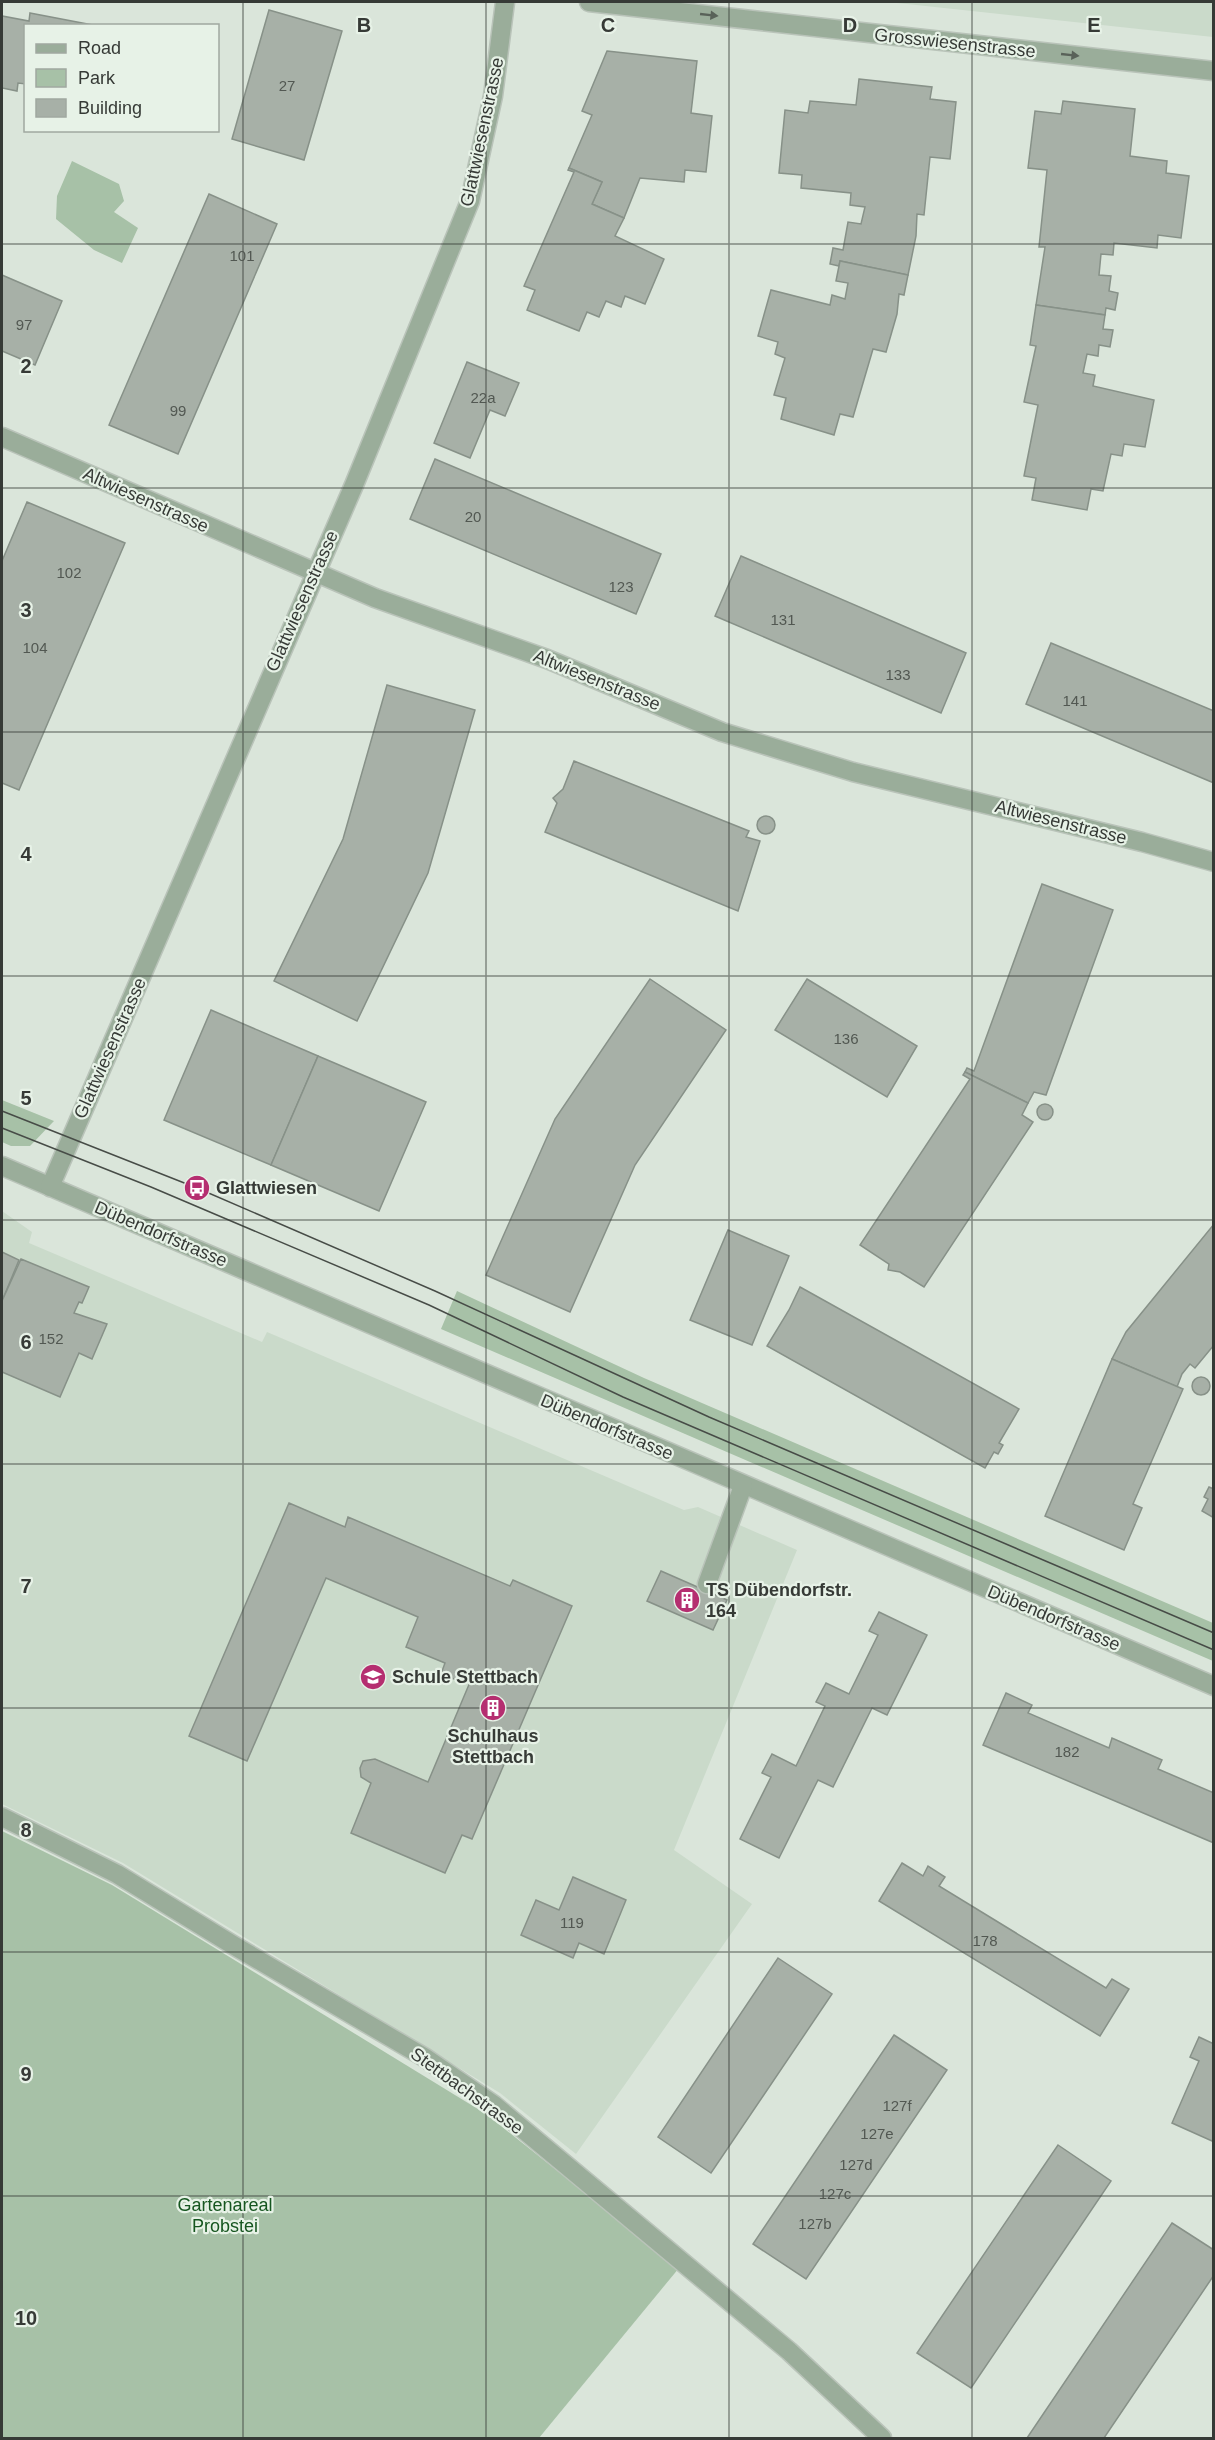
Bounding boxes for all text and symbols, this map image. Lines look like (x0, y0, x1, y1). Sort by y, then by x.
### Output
one-way arrow (700, 11, 719, 20)
text: B (357, 14, 371, 36)
text: C (601, 14, 615, 36)
text: D (843, 14, 857, 36)
text: E (1087, 14, 1101, 36)
legend (24, 24, 219, 132)
street label: Grosswiesenstrasse (873, 25, 1037, 61)
text: Road (78, 38, 121, 58)
one-way arrow (1061, 51, 1080, 60)
street label: Glattwiesenstrasse (456, 56, 508, 208)
text: Park (78, 68, 116, 88)
house number: 27 (279, 77, 295, 94)
text: Building (78, 98, 142, 118)
house number: 101 (229, 247, 255, 264)
house number: 97 (16, 316, 32, 333)
text: 2 (20, 355, 32, 377)
house number: 22a (470, 389, 496, 406)
house number: 99 (170, 402, 186, 419)
street label: Altwiesenstrasse (80, 463, 212, 537)
house number: 20 (465, 508, 481, 525)
street label: Glattwiesenstrasse (262, 527, 342, 675)
house number: 102 (56, 564, 82, 581)
house number: 123 (608, 578, 634, 595)
text: 3 (20, 599, 32, 621)
house number: 131 (770, 611, 796, 628)
house number: 104 (22, 639, 48, 656)
street label: Altwiesenstrasse (531, 645, 663, 715)
house number: 133 (885, 666, 911, 683)
house number: 141 (1062, 692, 1088, 709)
street label: Altwiesenstrasse (993, 796, 1129, 848)
text: 4 (20, 843, 32, 865)
street label: Glattwiesenstrasse (70, 974, 150, 1122)
house number: 136 (833, 1030, 859, 1047)
text: 5 (20, 1087, 32, 1109)
bus stop icon: Glattwiesen (182, 1173, 212, 1203)
place label: Glattwiesen (216, 1178, 317, 1198)
street label: Dübendorfstrasse (92, 1197, 230, 1271)
house number: 152 (38, 1330, 64, 1347)
text: 6 (20, 1331, 32, 1353)
street label: Dübendorfstrasse (538, 1390, 676, 1464)
text: 7 (20, 1575, 32, 1597)
place label: TS Dübendorfstr. 164 (706, 1580, 852, 1621)
street label: Dübendorfstrasse (985, 1581, 1123, 1655)
building icon: TS Dübendorfstr. 164 (672, 1585, 702, 1615)
school or university icon: Schule Stettbach (358, 1662, 388, 1692)
place label: Schule Stettbach (392, 1667, 538, 1687)
building icon: Schulhaus Stettbach (478, 1693, 508, 1723)
place label: Schulhaus Stettbach (447, 1726, 539, 1767)
house number: 182 (1054, 1743, 1080, 1760)
text: 8 (20, 1819, 32, 1841)
house number: 119 (560, 1914, 584, 1931)
house number: 178 (972, 1932, 998, 1949)
street label: Stettbachstrasse (407, 2044, 527, 2138)
text: 9 (20, 2063, 32, 2085)
house number: 127f (882, 2097, 912, 2114)
house number: 127e (860, 2125, 894, 2142)
house number: 127d (839, 2156, 873, 2173)
house number: 127c (819, 2185, 852, 2202)
park label: Gartenareal Probstei (177, 2195, 273, 2236)
house number: 127b (798, 2215, 832, 2232)
text: 10 (15, 2307, 37, 2329)

